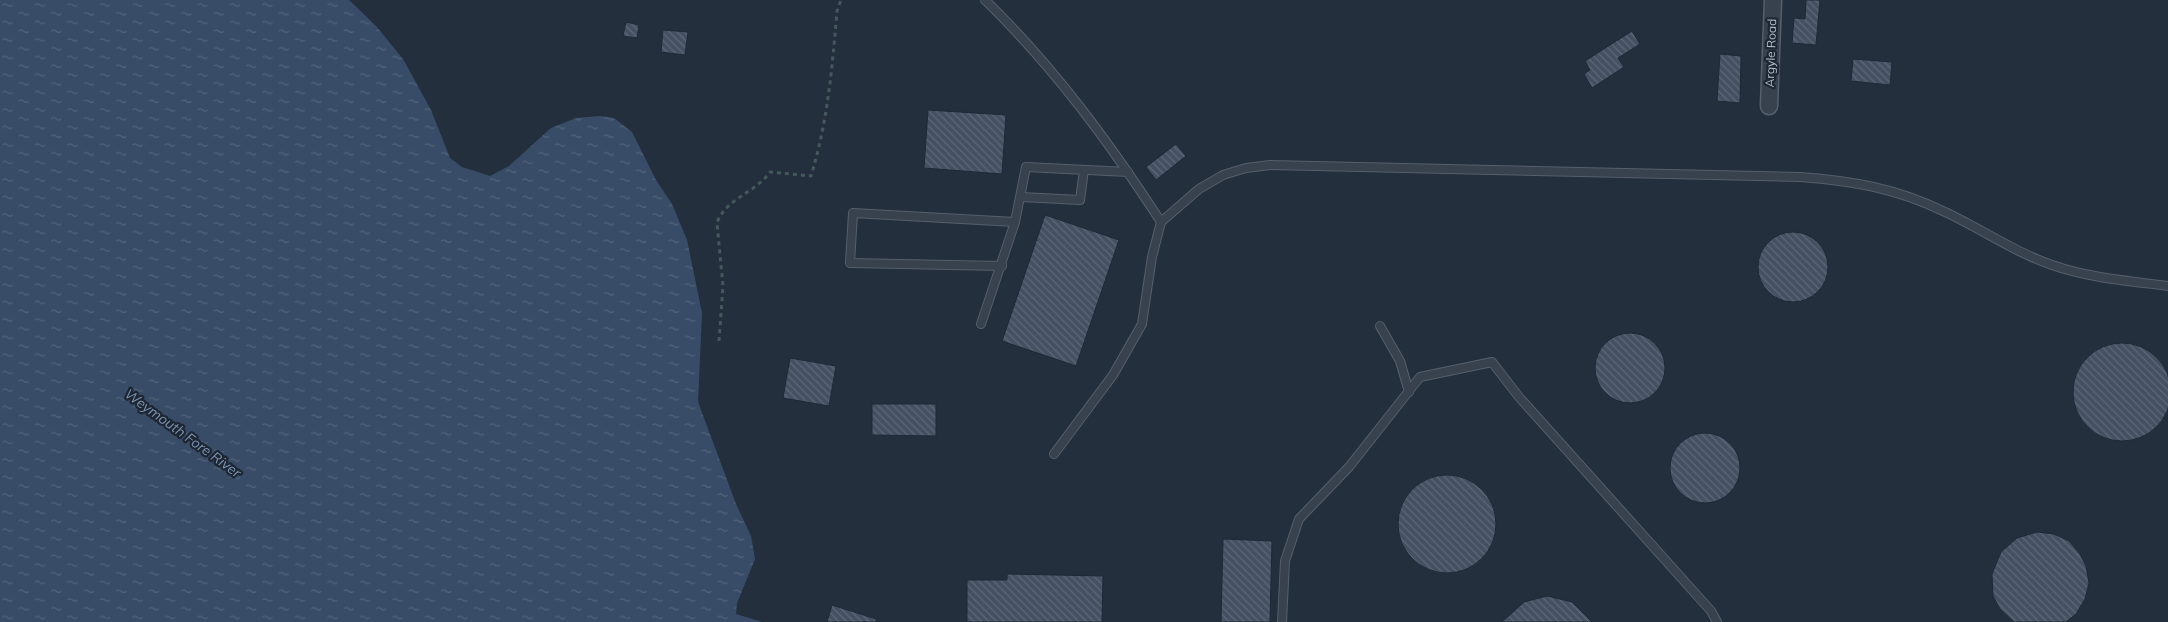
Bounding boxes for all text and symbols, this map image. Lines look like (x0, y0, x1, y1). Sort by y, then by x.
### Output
street label: Argyle Road (1762, 18, 1779, 88)
water label: Weymouth Fore River (121, 385, 246, 482)

